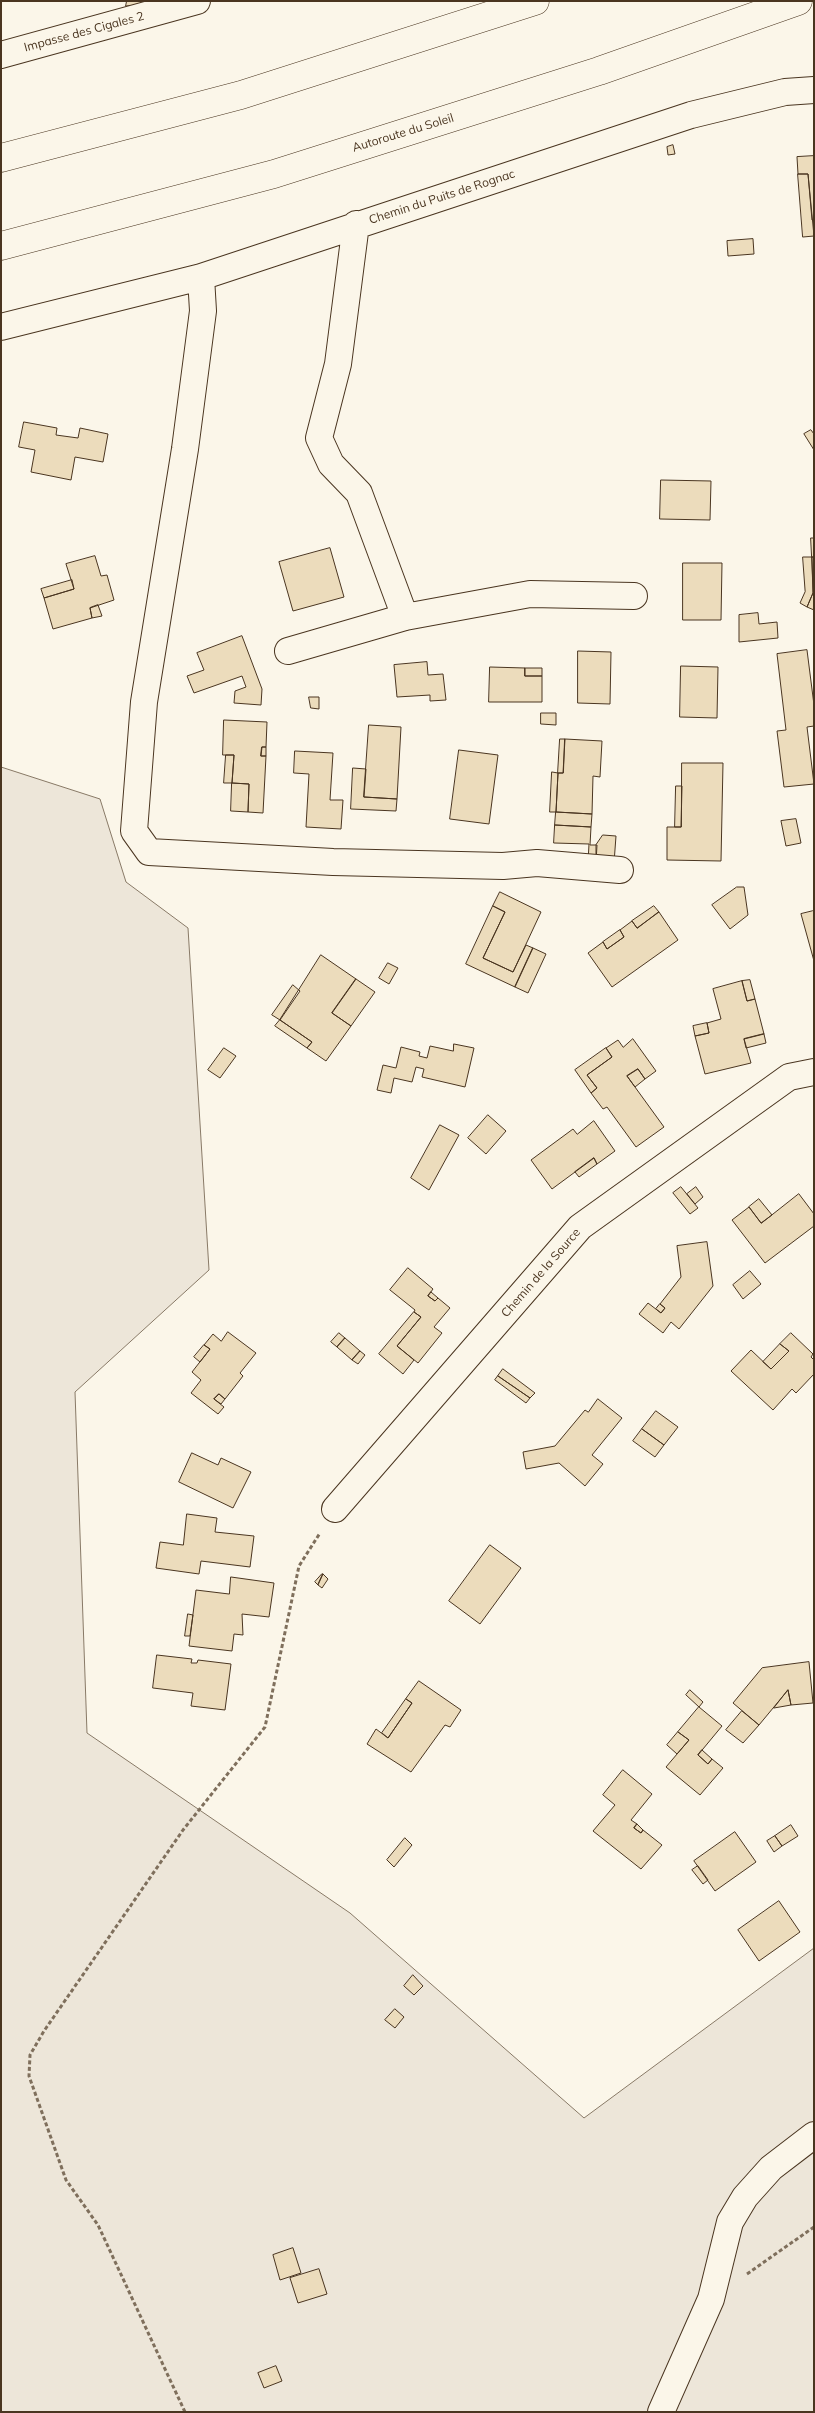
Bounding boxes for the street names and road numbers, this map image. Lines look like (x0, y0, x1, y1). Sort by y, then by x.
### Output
street label: Impasse des Cigales 2 (22, 9, 146, 55)
street label: Autoroute du Soleil (351, 111, 455, 155)
street label: Chemin du Puits de Rognac (367, 167, 517, 227)
street label: Chemin de la Source (498, 1226, 584, 1320)

